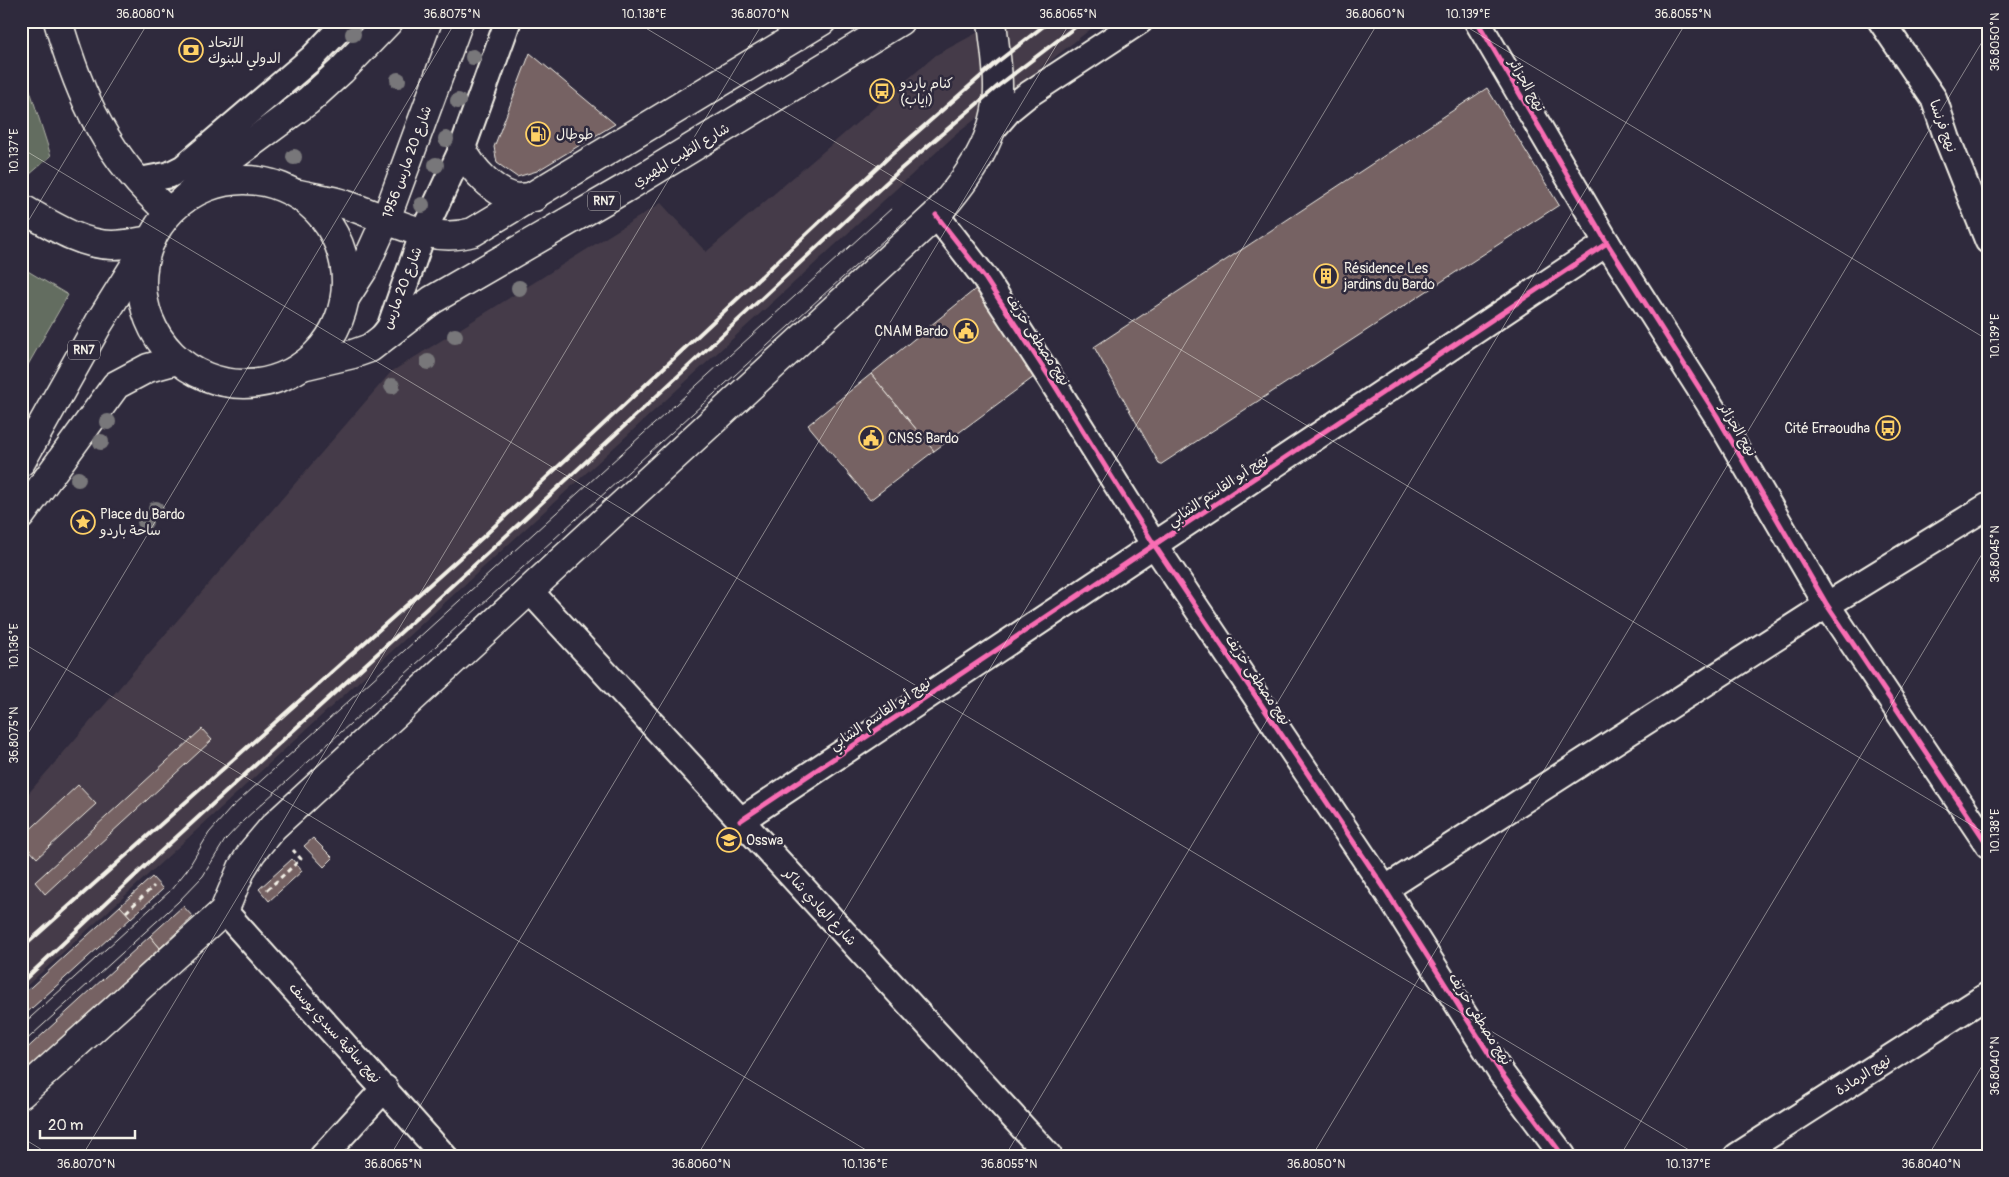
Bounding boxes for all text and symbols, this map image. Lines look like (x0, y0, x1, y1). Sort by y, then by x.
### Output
text: 36.8080°N (116, 7, 174, 22)
text: 36.8075°N (424, 7, 480, 22)
text: 10.138°E (622, 7, 666, 22)
text: 36.8070°N (731, 7, 789, 22)
text: 36.8065°N (1039, 7, 1097, 22)
text: 36.8060°N (1345, 7, 1405, 22)
text: 10.139°E (1446, 7, 1490, 22)
text: 36.8055°N (1655, 7, 1711, 22)
text: 36.8050°N (1988, 13, 2003, 71)
place label: الاتحاد الدولي للبنوك (208, 34, 281, 71)
bank icon: الاتحاد الدولي للبنوك (178, 37, 204, 63)
street label: نهج الجزائر (1504, 54, 1549, 115)
place label: كنام باردو (إياب) (899, 75, 953, 108)
bus stop icon: كنام باردو (إياب) (869, 78, 895, 104)
street label: نهج فرنسا (1925, 97, 1960, 155)
street label: شارع 20 مارس 1956 (379, 103, 436, 221)
street label: شارع الطيب المهيري (630, 119, 734, 192)
fuel station icon: طوطال (525, 121, 551, 147)
place label: طوطال (556, 126, 593, 143)
text: 10.137°E (7, 129, 22, 173)
road number: RN7 (588, 192, 620, 210)
street label: شارع 20 مارس (378, 244, 426, 332)
place label: Résidence Les jardins du Bardo (1343, 260, 1435, 293)
building icon: Résidence Les jardins du Bardo (1313, 263, 1339, 289)
street label: نهج مصطفى خريّف (1001, 291, 1074, 389)
text: 10.139°E (1988, 314, 2003, 358)
public building icon: CNAM Bardo (953, 318, 979, 344)
place label: CNAM Bardo (874, 323, 948, 340)
road number: RN7 (68, 340, 100, 360)
street label: نهج الجزائر (1714, 400, 1760, 460)
bus stop icon: Cité Erraoudha (1875, 415, 1901, 441)
place label: Cité Erraoudha (1784, 420, 1870, 437)
public building icon: CNSS Bardo (858, 425, 884, 451)
place label: CNSS Bardo (888, 430, 959, 447)
street label: نهج أبو القاسم الشابي (1164, 450, 1274, 533)
place label: Place du Bardo ساحة باردو (99, 506, 185, 539)
place icon: Place du Bardo ساحة باردو (70, 509, 96, 535)
text: 36.8045°N (1988, 525, 2003, 583)
text: 10.136°E (7, 623, 22, 669)
street label: نهج مصطفى خريّف (1221, 632, 1295, 729)
street label: نهج أبو القاسم الشابي (826, 674, 936, 757)
text: 36.8075°N (7, 707, 22, 763)
text: 10.138°E (1988, 809, 2003, 853)
school or university icon: Osswa (716, 827, 742, 853)
place label: Osswa (746, 832, 783, 849)
street label: شارع الهادي شاكر (778, 864, 860, 950)
street label: نهج مصطفى خريّف (1444, 970, 1515, 1069)
street label: نهج ساقية سيدي يوسف (284, 979, 385, 1088)
text: 36.8040°N (1988, 1036, 2003, 1096)
street label: نهج الرمادة (1832, 1051, 1894, 1100)
scale bar (40, 1107, 135, 1139)
text: 20 m (48, 1116, 83, 1135)
text: 36.8070°N (57, 1157, 115, 1172)
text: 36.8065°N (364, 1157, 422, 1172)
text: 36.8060°N (671, 1157, 731, 1172)
text: 10.136°E (842, 1157, 888, 1172)
text: 36.8055°N (981, 1157, 1037, 1172)
text: 36.8050°N (1287, 1157, 1345, 1172)
text: 10.137°E (1666, 1157, 1710, 1172)
text: 36.8040°N (1901, 1157, 1961, 1172)

